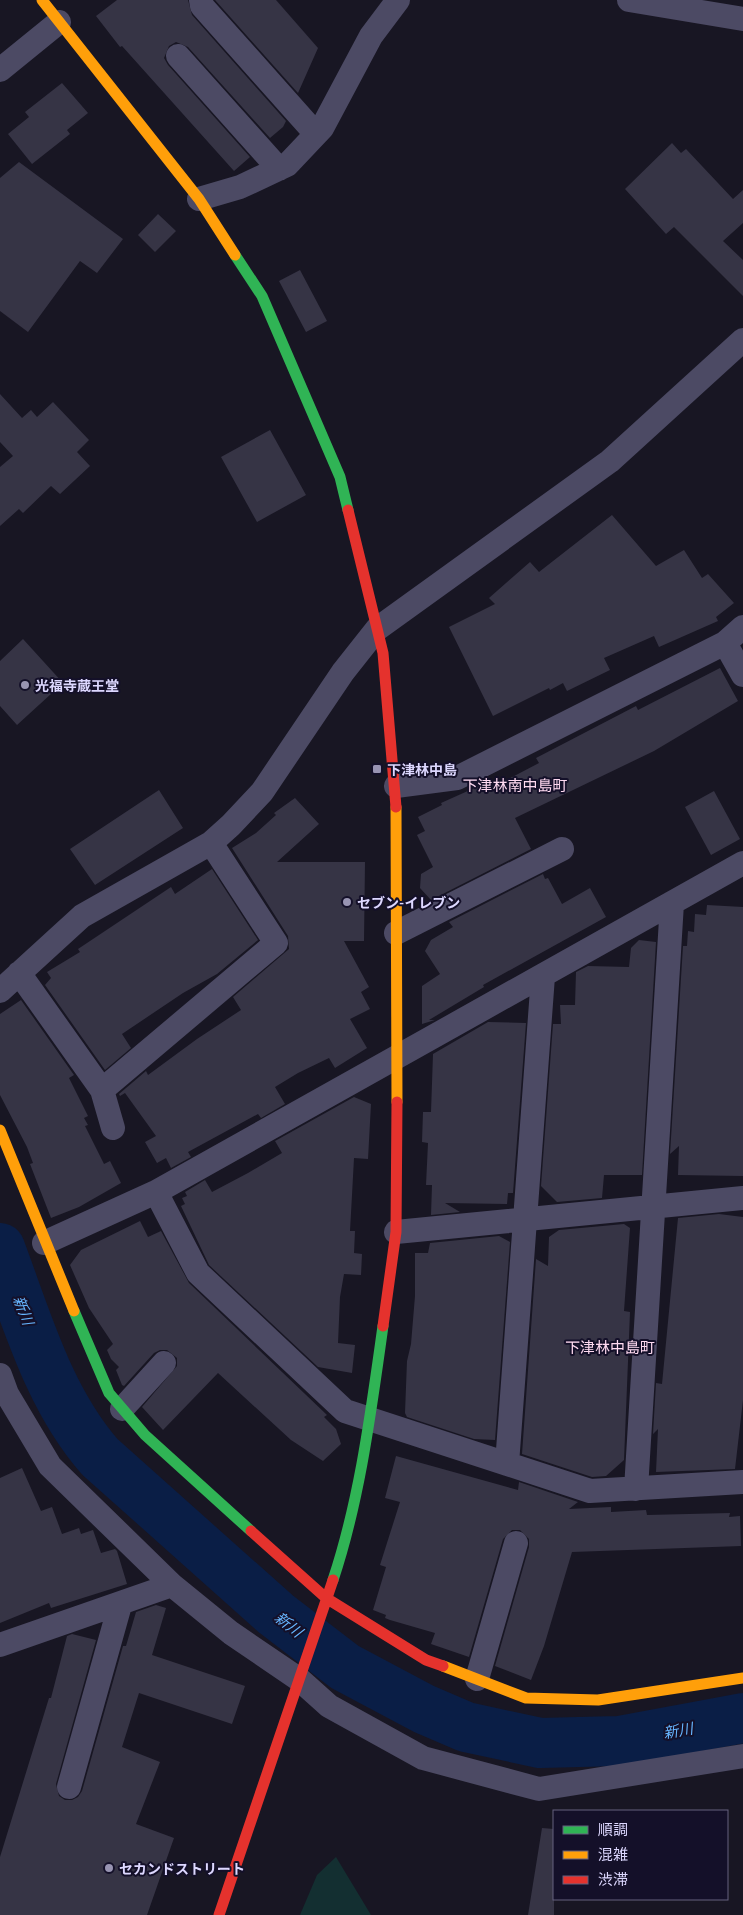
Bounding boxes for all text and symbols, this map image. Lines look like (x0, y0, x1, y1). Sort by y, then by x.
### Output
place label: 光福寺蔵王堂 (35, 677, 119, 694)
marker: 光福寺蔵王堂 (19, 679, 31, 691)
place label: 下津林中島 (387, 761, 457, 778)
marker: 下津林中島 (371, 763, 383, 775)
district label: 下津林南中島町 (462, 776, 568, 794)
place label: セブン-イレブン (357, 894, 460, 911)
marker: セブン-イレブン (341, 896, 353, 908)
water label: 新川 (10, 1293, 38, 1329)
district label: 下津林中島町 (565, 1338, 655, 1356)
water label: 新川 (272, 1608, 308, 1642)
water label: 新川 (662, 1718, 696, 1741)
legend (553, 1810, 728, 1900)
text: 順調 (598, 1820, 628, 1838)
text: 混雑 (598, 1845, 628, 1863)
place label: セカンドストリート (119, 1860, 245, 1877)
marker: セカンドストリート (103, 1862, 115, 1874)
text: 渋滞 (598, 1870, 628, 1888)

